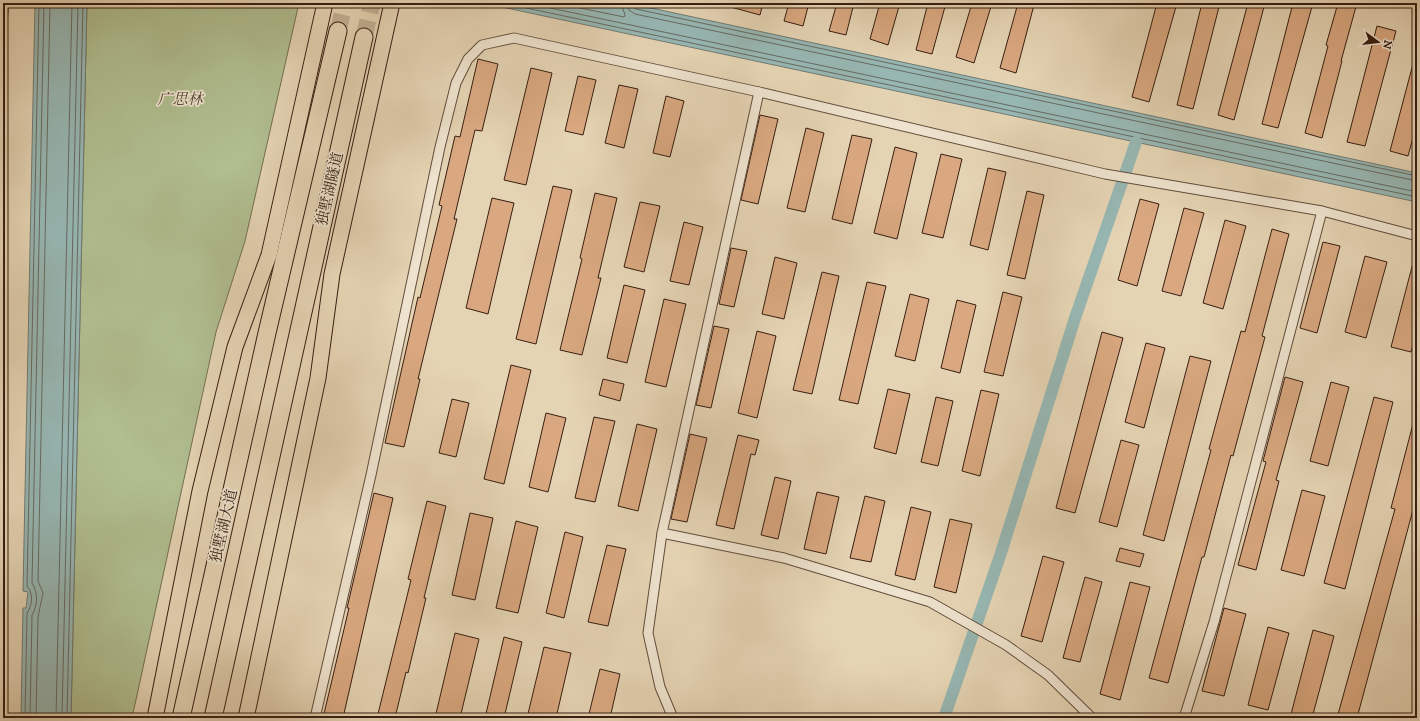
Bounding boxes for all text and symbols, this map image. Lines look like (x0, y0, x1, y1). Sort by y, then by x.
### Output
north arrow (1358, 22, 1398, 62)
text: N (1379, 38, 1395, 51)
park label: 广思林 (157, 90, 204, 109)
street label: 独墅湖隧道 (312, 150, 348, 228)
street label: 独墅湖大道 (206, 487, 242, 565)

